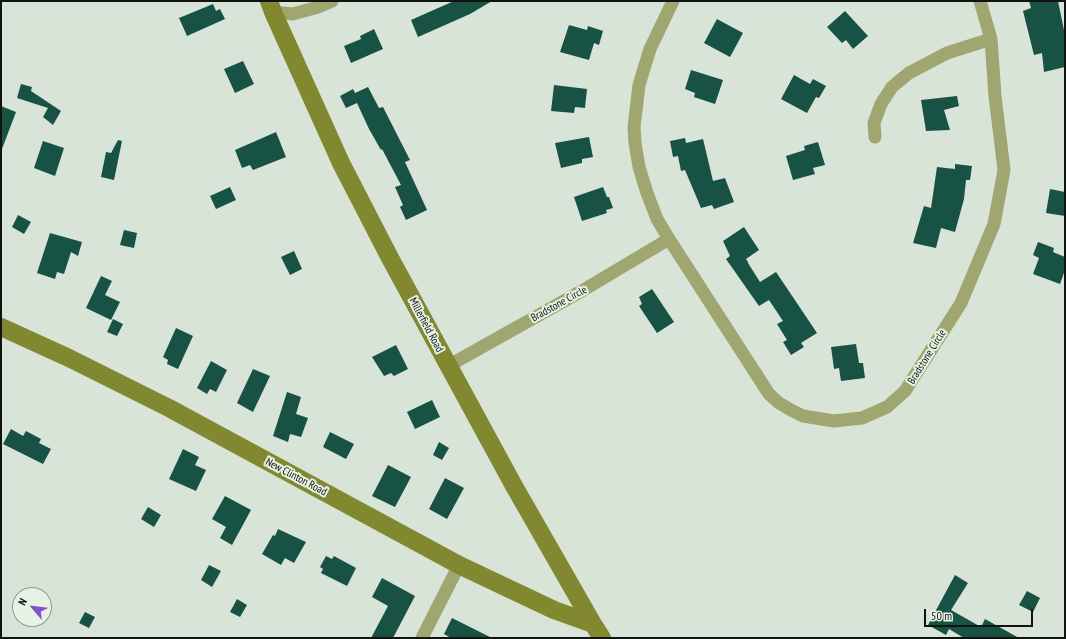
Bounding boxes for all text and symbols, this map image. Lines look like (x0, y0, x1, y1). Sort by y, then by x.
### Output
street label: Bradstone Circle (529, 283, 589, 325)
street label: Millerfield Road (406, 295, 446, 355)
street label: Bradstone Circle (905, 327, 949, 387)
street label: New Clinton Road (263, 455, 329, 499)
north arrow (12, 587, 52, 627)
text: N (15, 596, 30, 608)
scale bar (926, 601, 1035, 627)
text: 50 m (931, 608, 952, 623)

